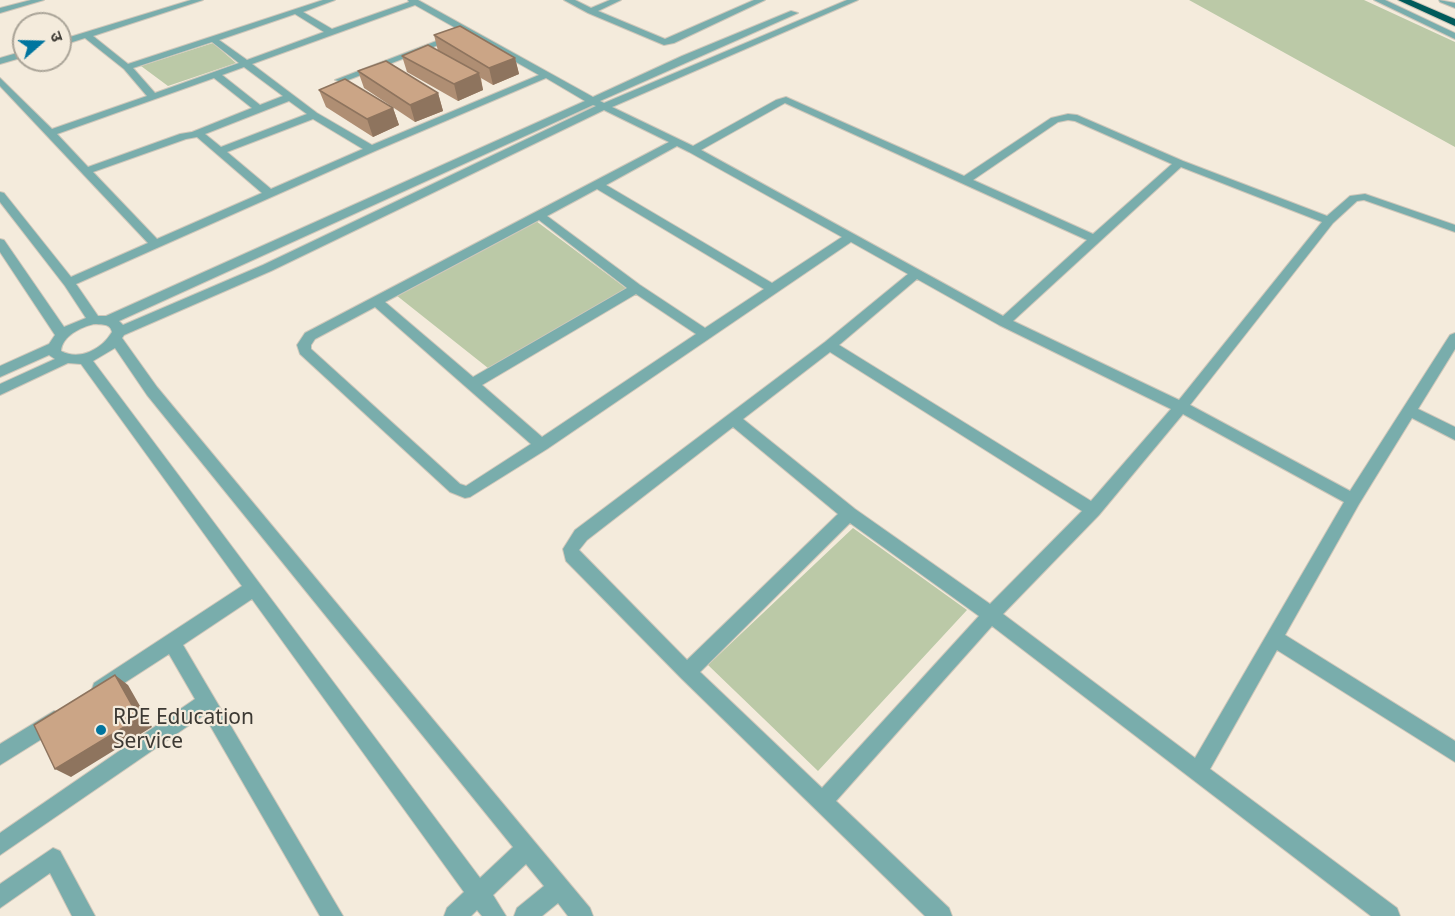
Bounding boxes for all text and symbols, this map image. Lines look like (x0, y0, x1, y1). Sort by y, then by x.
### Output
north arrow (12, 12, 72, 72)
text: उ (45, 28, 69, 45)
place label: RPE Education Service (113, 705, 254, 755)
marker: RPE Education Service (94, 723, 108, 737)

